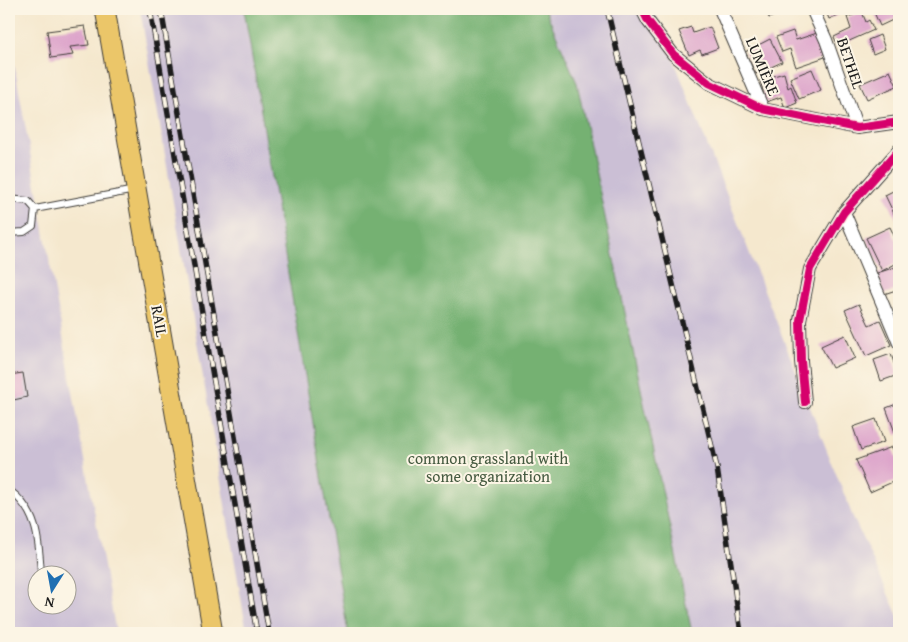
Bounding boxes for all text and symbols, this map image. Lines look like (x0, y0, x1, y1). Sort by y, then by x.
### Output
street label: LUMIÈRE (740, 33, 786, 99)
street label: BETHEL (831, 34, 871, 92)
street label: RAIL (145, 303, 175, 339)
park label: common grassland with some organization (408, 446, 568, 488)
north arrow (28, 564, 78, 614)
text: N (42, 592, 56, 613)

